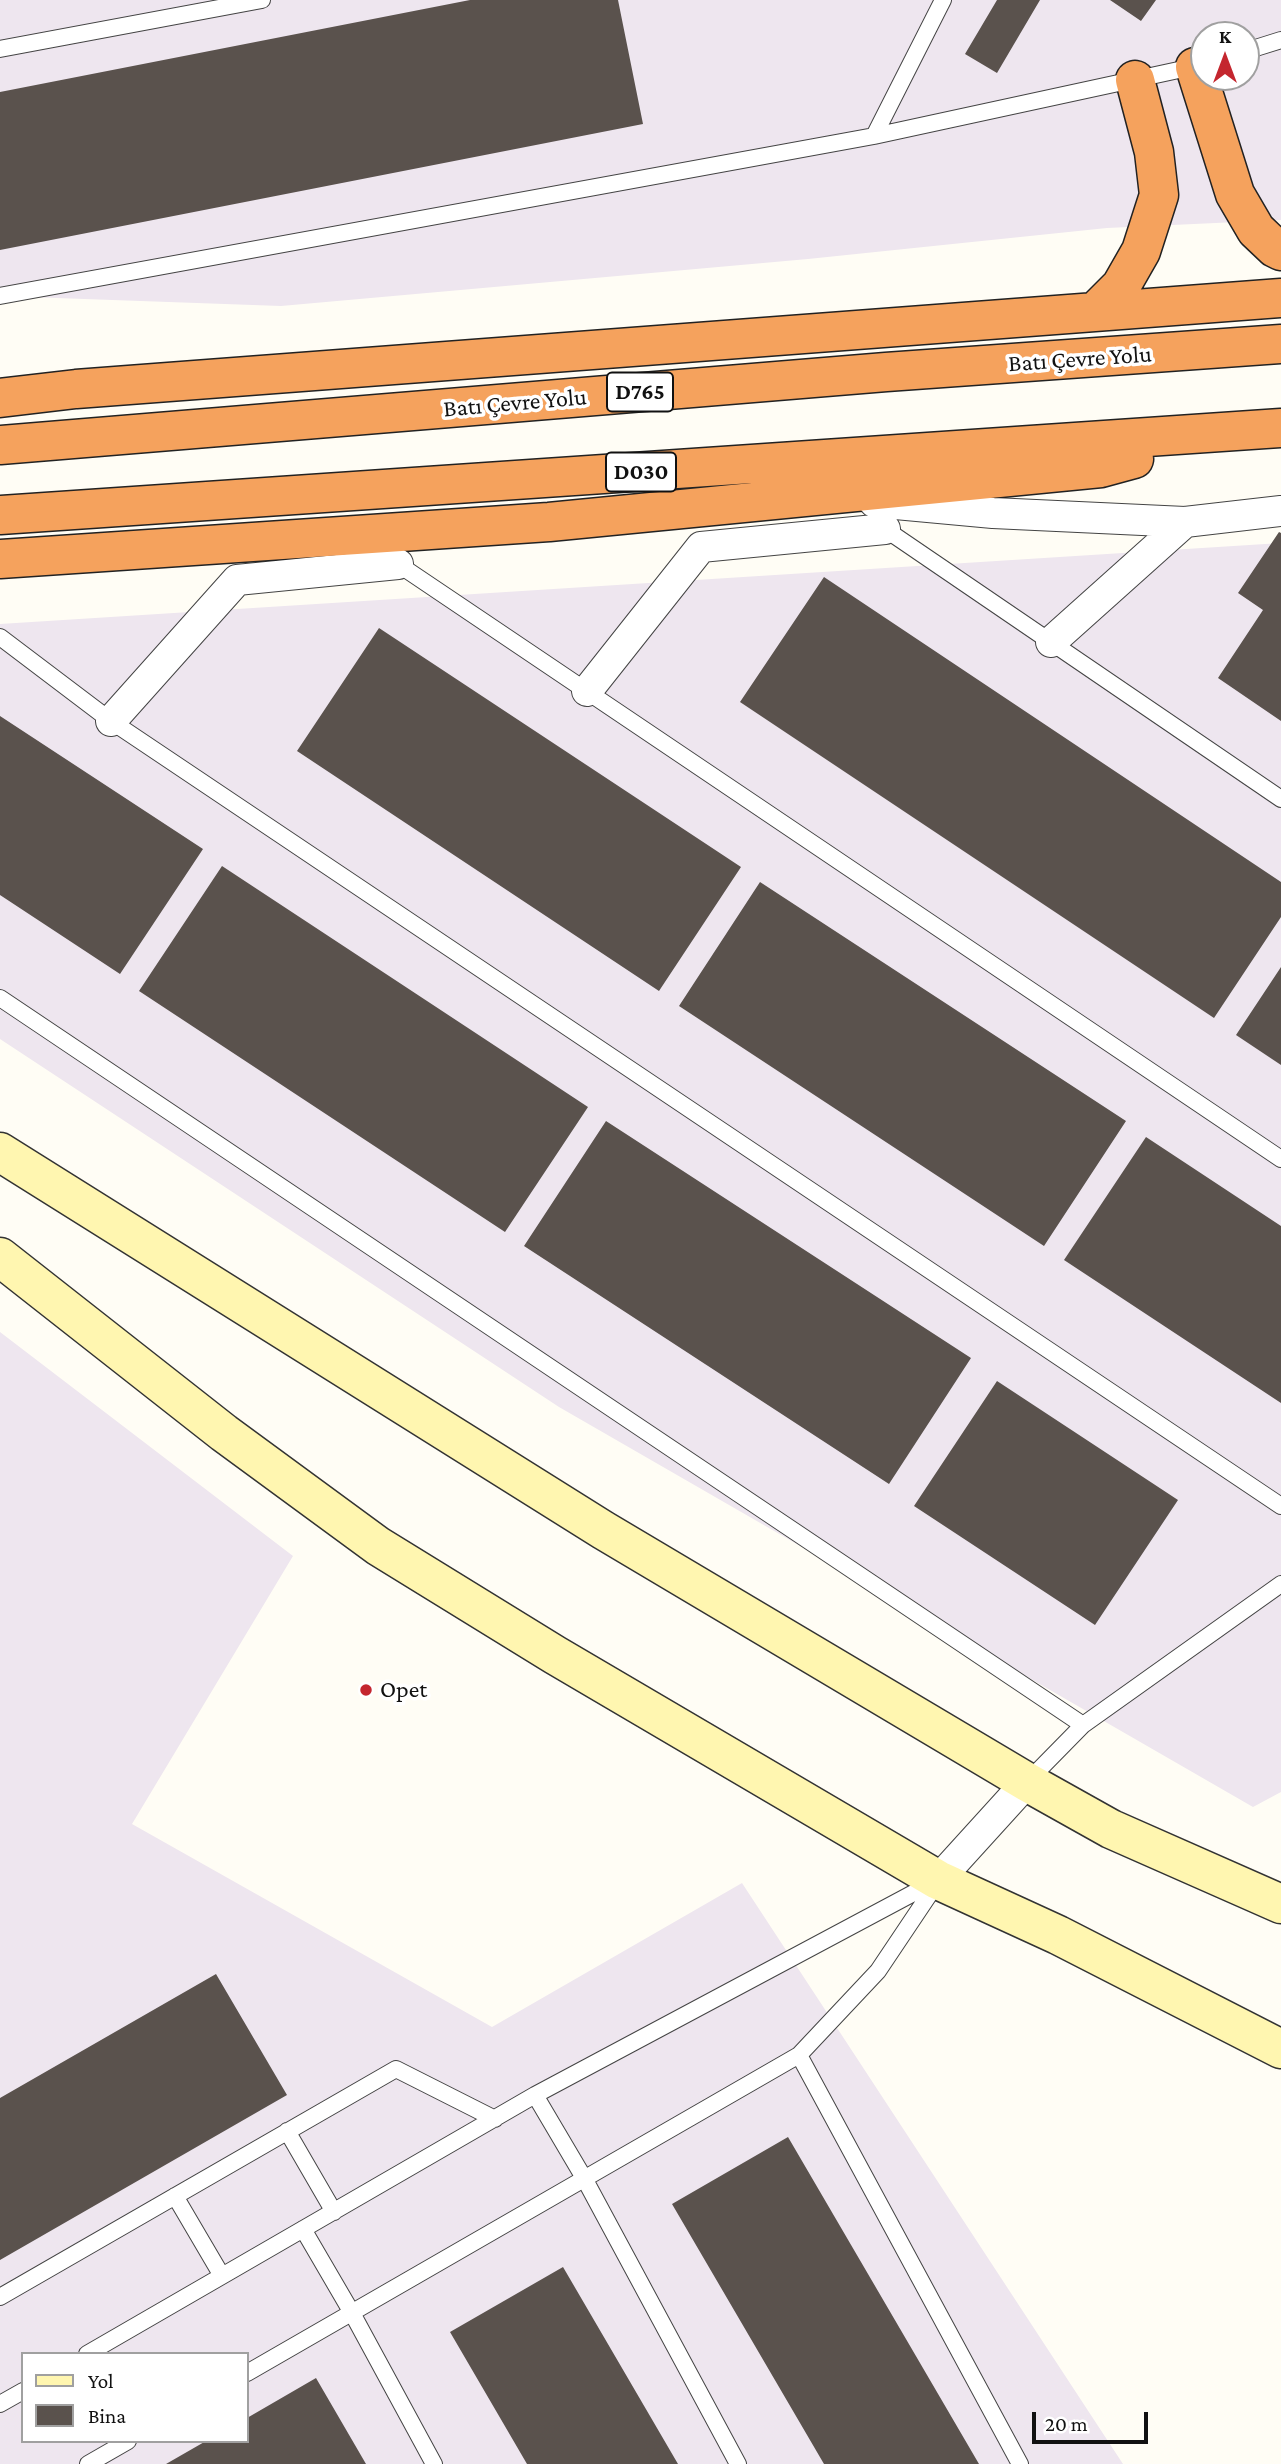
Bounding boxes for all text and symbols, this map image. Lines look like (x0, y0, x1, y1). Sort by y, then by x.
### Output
north arrow (1190, 21, 1260, 91)
text: K (1219, 26, 1231, 47)
street label: Batı Çevre Yolu (1007, 340, 1153, 378)
road number: D765 (607, 372, 673, 412)
street label: Batı Çevre Yolu (442, 382, 588, 424)
road number: D030 (606, 452, 676, 492)
place label: Opet (380, 1676, 427, 1704)
marker: Opet (358, 1682, 374, 1698)
legend (21, 2352, 248, 2443)
text: Yol (88, 2369, 114, 2393)
scale bar (1036, 2398, 1152, 2442)
text: Bina (88, 2404, 126, 2428)
text: 20 m (1045, 2412, 1088, 2436)

